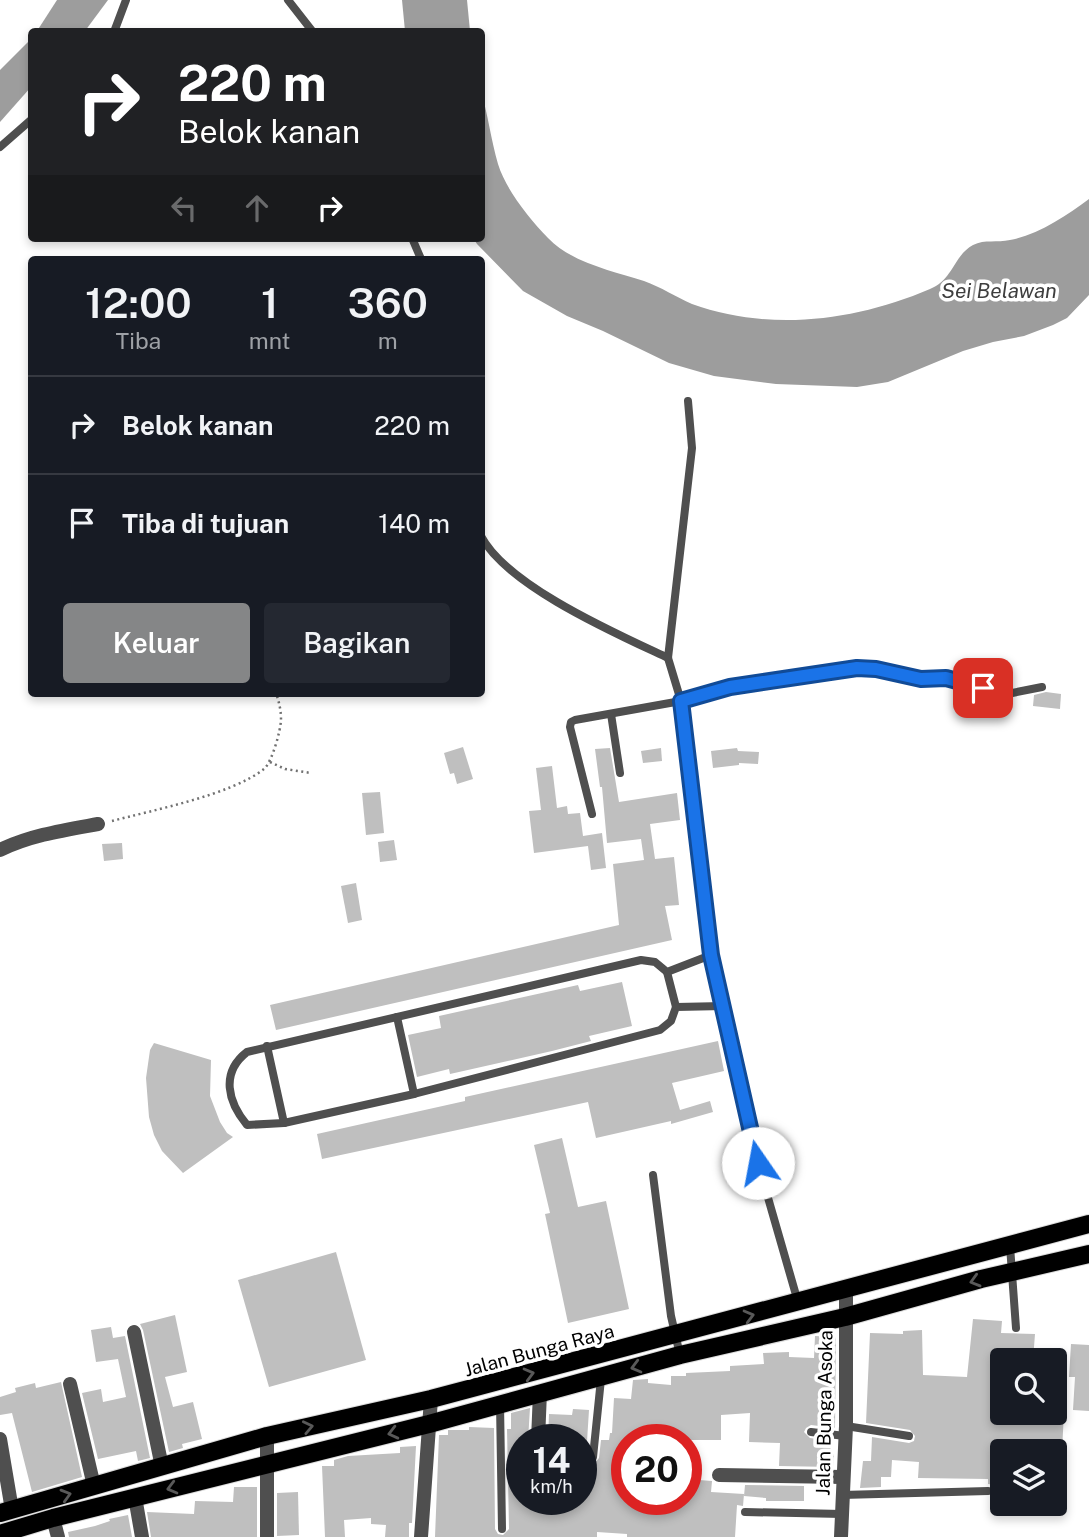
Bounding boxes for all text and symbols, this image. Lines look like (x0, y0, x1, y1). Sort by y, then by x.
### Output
text: 220 m (178, 54, 327, 112)
icon: right (63, 56, 154, 147)
text: Belok kanan (178, 113, 360, 150)
icon: left (165, 189, 203, 227)
icon: ahead (238, 189, 276, 227)
icon: right (311, 189, 349, 227)
text: 12:00 (85, 278, 192, 327)
text: 1 (261, 278, 278, 327)
text: 360 (348, 278, 428, 327)
water label: Sei Belawan (941, 278, 1057, 303)
text: Tiba (116, 327, 161, 354)
text: mnt (249, 327, 290, 354)
text: m (378, 327, 398, 354)
icon: right (63, 406, 101, 444)
text: Belok kanan (122, 410, 273, 441)
text: 220 m (374, 410, 450, 441)
icon: arrive (63, 504, 101, 542)
text: Tiba di tujuan (122, 508, 289, 539)
text: 140 m (378, 508, 450, 539)
button: Keluar (63, 603, 250, 683)
button: Bagikan (264, 603, 450, 683)
pin (953, 658, 1013, 718)
icon: arrive (964, 669, 1002, 707)
position arrow (721, 1126, 795, 1200)
one-way arrow (969, 1273, 981, 1288)
one-way arrow (743, 1309, 755, 1324)
street label: Jalan Bunga Raya (462, 1319, 616, 1381)
street label: Jalan Bunga Asoka (812, 1330, 836, 1496)
map controls (990, 1348, 1067, 1516)
button: search (990, 1348, 1067, 1425)
one-way arrow (630, 1358, 642, 1373)
one-way arrow (523, 1368, 535, 1382)
one-way arrow (302, 1420, 314, 1435)
speed limit sign: 20 (611, 1424, 702, 1515)
one-way arrow (387, 1425, 399, 1439)
button: layers (990, 1439, 1067, 1516)
text: 14 (533, 1440, 570, 1481)
text: km/h (530, 1476, 573, 1497)
one-way arrow (166, 1480, 178, 1494)
one-way arrow (59, 1488, 71, 1503)

